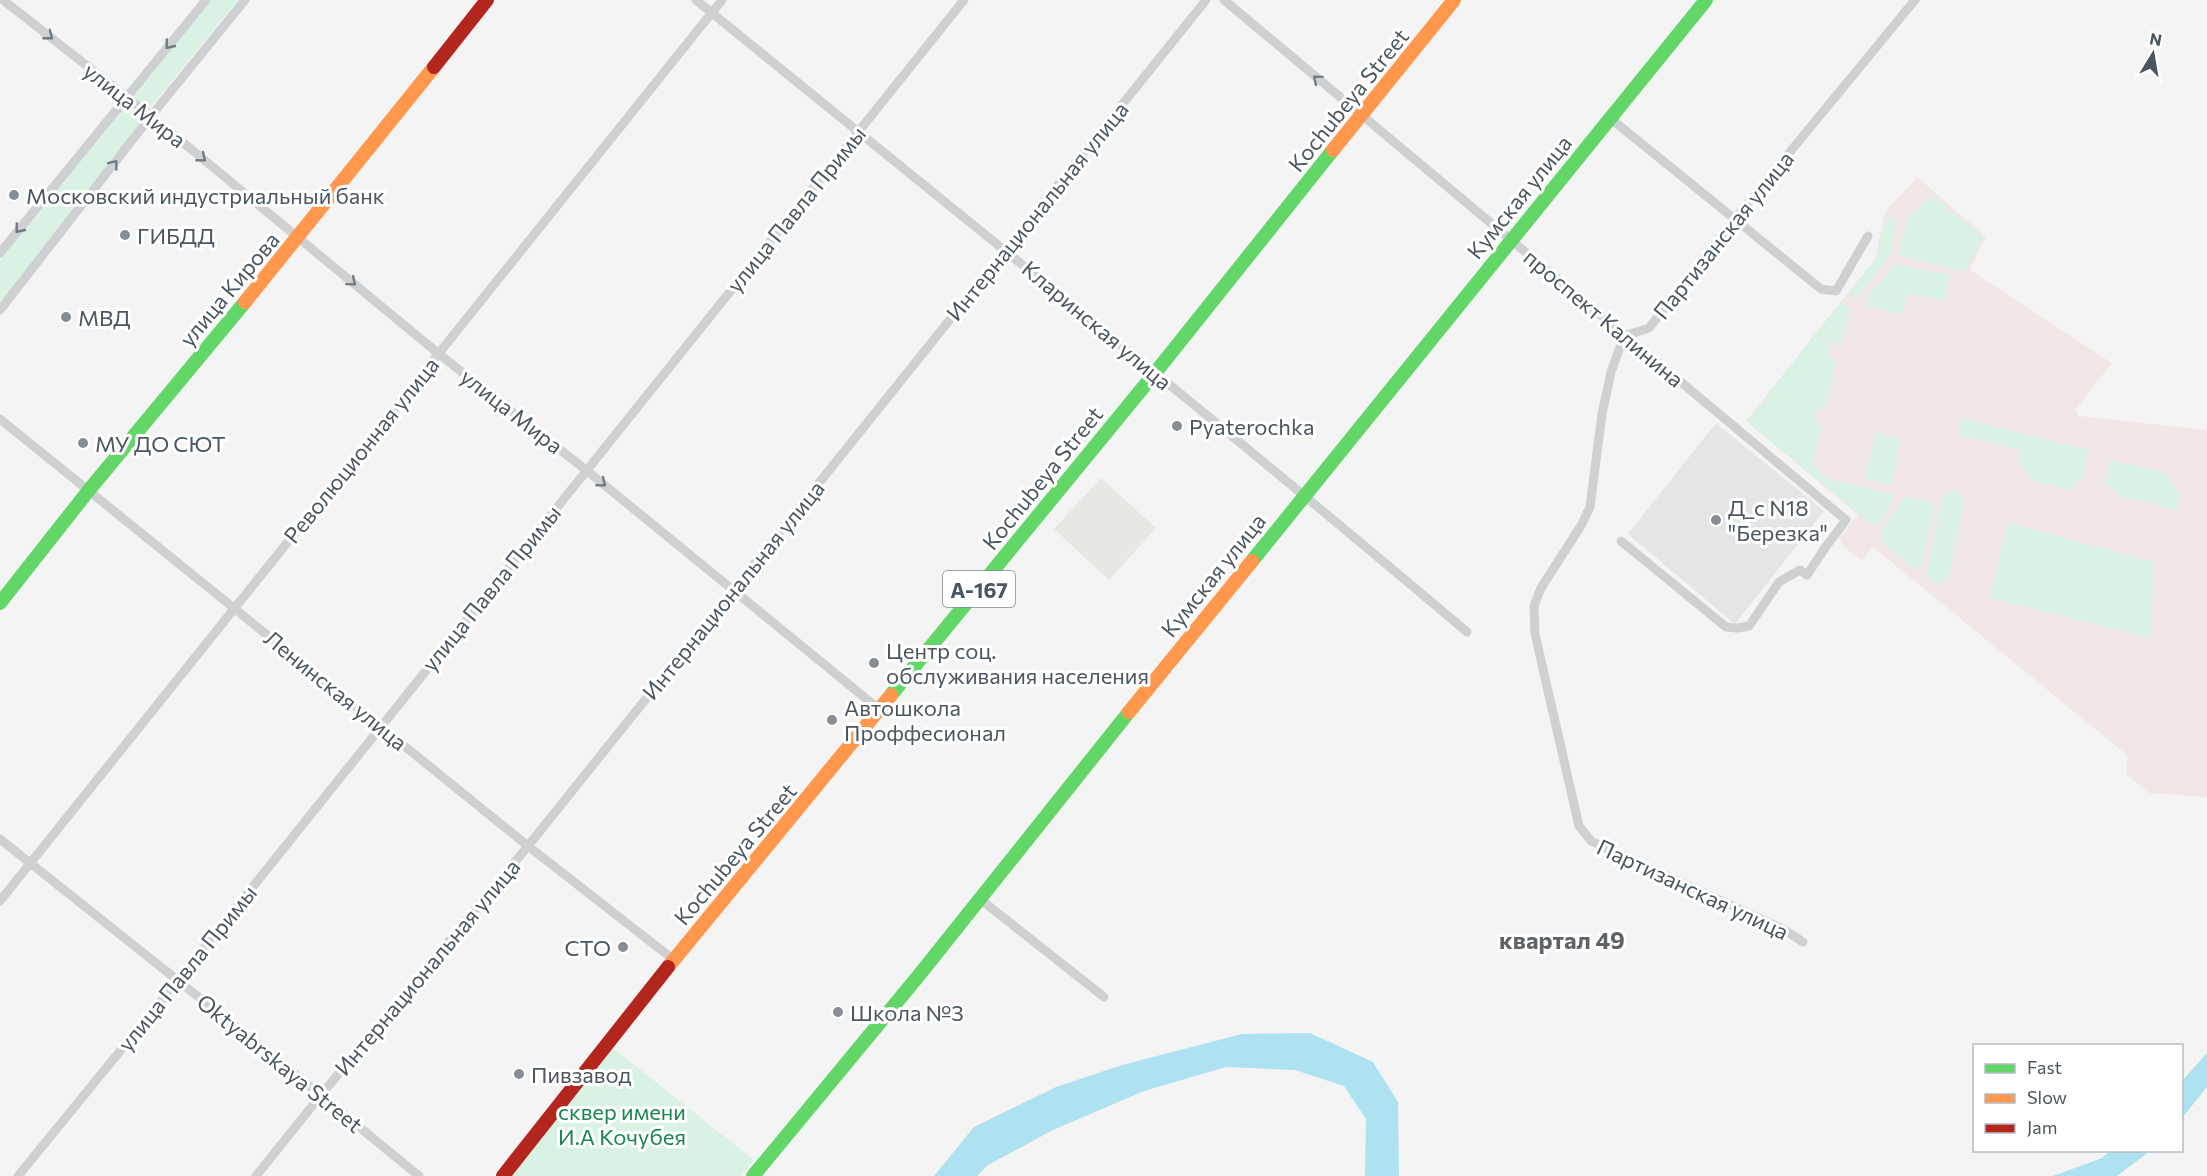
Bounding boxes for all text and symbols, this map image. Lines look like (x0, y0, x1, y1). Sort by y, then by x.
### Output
street label: Kochubeya Street (1282, 23, 1414, 177)
north arrow (2123, 24, 2183, 84)
text: N (2148, 28, 2164, 49)
one-way arrow (42, 29, 53, 40)
one-way arrow (165, 39, 176, 50)
street label: улица Мира (78, 57, 192, 153)
one-way arrow (1313, 75, 1324, 86)
street label: Интернациональная улица (940, 96, 1134, 326)
street label: улица Павла Примы (721, 121, 871, 297)
street label: Кумская улица (1461, 130, 1577, 264)
street label: Партизанская улица (1647, 146, 1799, 324)
one-way arrow (195, 150, 206, 161)
one-way arrow (106, 160, 117, 171)
place label: Московский индустриальный банк (26, 182, 385, 209)
marker: Московский индустриальный банк (7, 188, 21, 202)
one-way arrow (16, 222, 27, 233)
place label: ГИБДД (137, 222, 215, 249)
street label: улица Кирова (173, 226, 285, 352)
marker: ГИБДД (118, 228, 132, 242)
street label: проспект Калинина (1519, 243, 1689, 393)
street label: Кларинская улица (1017, 255, 1177, 395)
one-way arrow (345, 274, 356, 285)
place label: МВД (78, 304, 131, 331)
marker: МВД (59, 310, 73, 324)
street label: Революционная улица (278, 352, 444, 548)
street label: улица Мира (455, 363, 569, 459)
street label: Kochubeya Street (976, 401, 1108, 555)
place label: Pyaterochka (1189, 413, 1314, 440)
marker: Pyaterochka (1170, 419, 1184, 433)
place label: МУ ДО СЮТ (95, 430, 226, 457)
marker: МУ ДО СЮТ (76, 436, 90, 450)
one-way arrow (596, 475, 607, 486)
street label: Интернациональная улица (636, 475, 830, 705)
place label: Д_с N18 "Березка" (1728, 494, 1828, 546)
street label: улица Павла Примы (416, 500, 566, 676)
street label: Кумская улица (1155, 508, 1271, 642)
marker: Д_с N18 "Березка" (1709, 513, 1723, 527)
road number: А-167 (943, 571, 1015, 607)
street label: Ленинская улица (259, 624, 413, 756)
place label: Центр соц. обслуживания населения (886, 637, 1149, 689)
marker: Центр соц. обслуживания населения (867, 656, 881, 670)
place label: Автошкола Проффесионал (844, 694, 1006, 746)
marker: Автошкола Проффесионал (825, 713, 839, 727)
street label: Kochubeya Street (668, 778, 802, 930)
street label: Партизанская улица (1593, 833, 1793, 945)
street label: Интернациональная улица (329, 853, 525, 1081)
street label: улица Павла Примы (112, 880, 262, 1056)
district label: квартал 49 (1499, 925, 1625, 954)
place label: СТО (565, 934, 611, 961)
marker: СТО (616, 940, 630, 954)
street label: Oktyabrskaya Street (192, 988, 368, 1138)
place label: Школа №3 (850, 999, 964, 1026)
marker: Школа №3 (831, 1005, 845, 1019)
legend (1973, 1044, 2183, 1152)
text: Fast (2027, 1056, 2062, 1078)
place label: Пивзавод (531, 1061, 631, 1088)
marker: Пивзавод (512, 1067, 526, 1081)
text: Slow (2027, 1086, 2067, 1108)
park label: сквер имени И.А Кочубея (558, 1098, 686, 1150)
text: Jam (2027, 1116, 2057, 1138)

